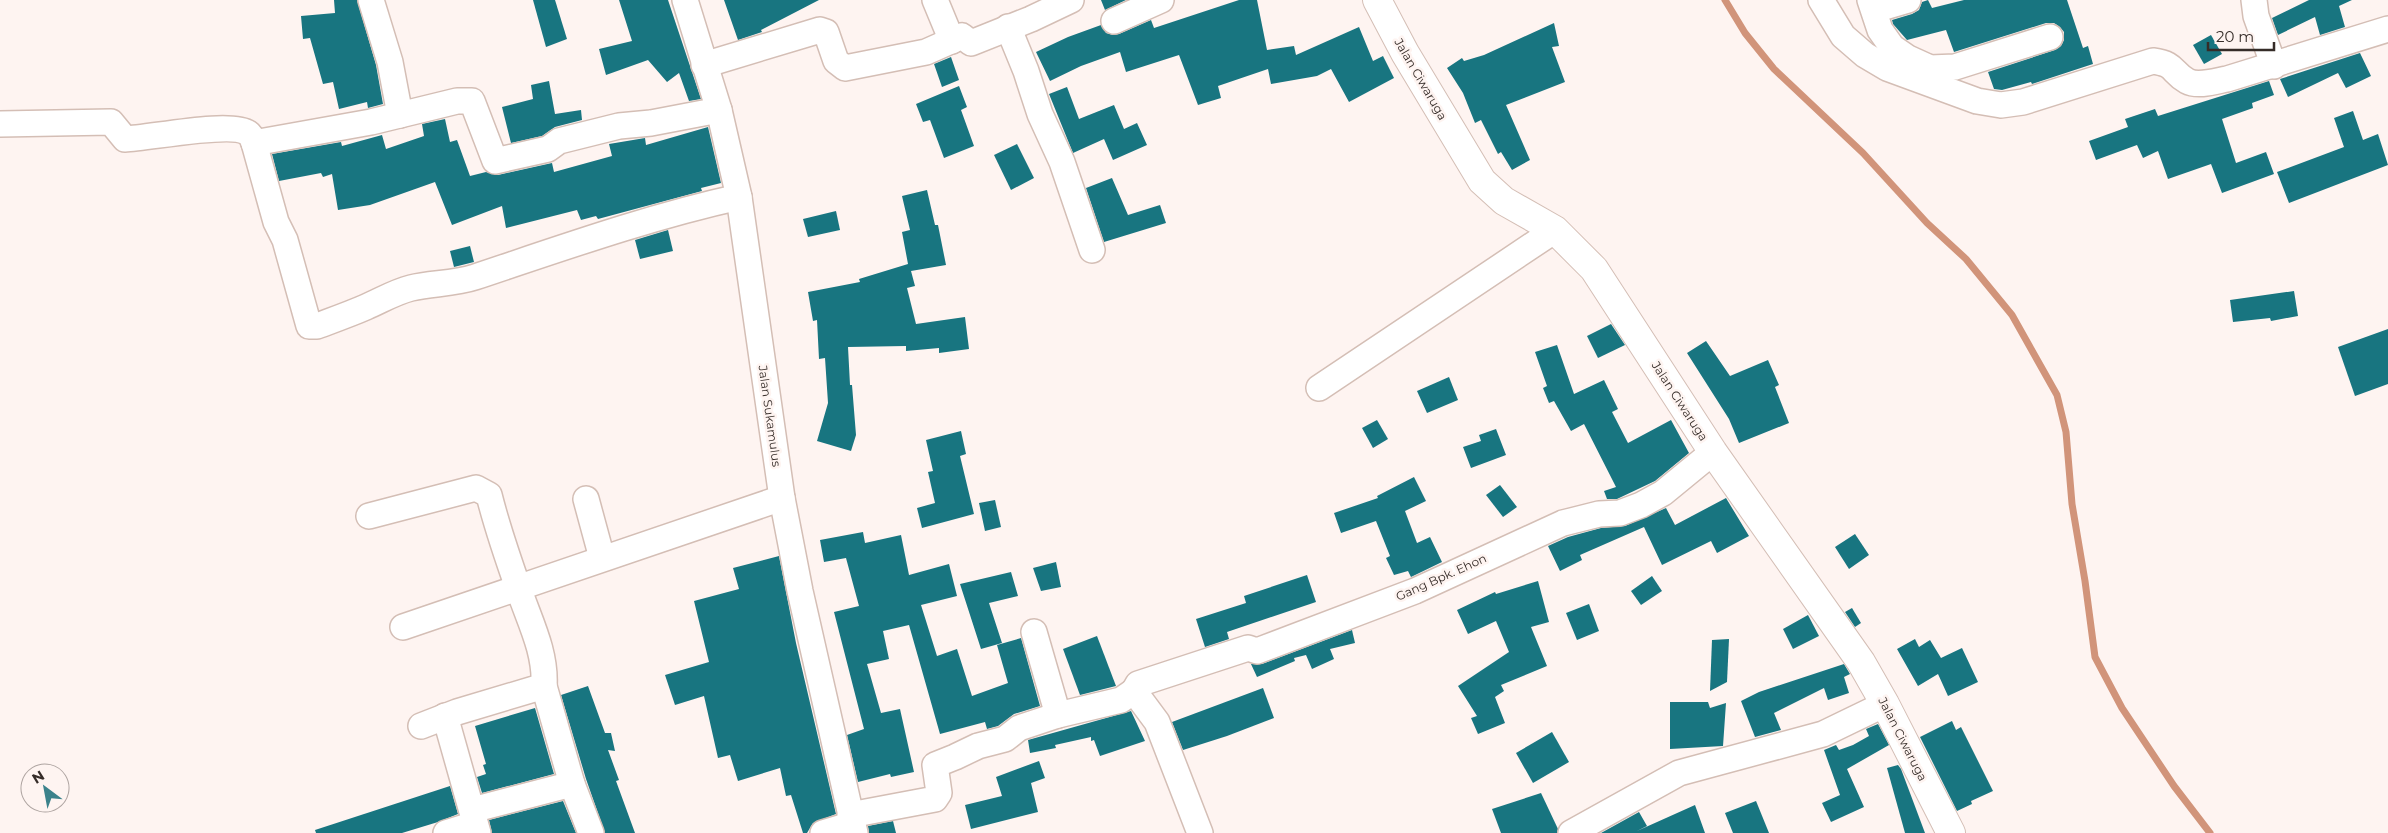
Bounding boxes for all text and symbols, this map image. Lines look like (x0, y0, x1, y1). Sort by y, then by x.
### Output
scale bar (2208, 20, 2274, 52)
text: 20 m (2216, 27, 2254, 46)
street label: Jalan Ciwaruga (1391, 35, 1450, 123)
street label: Jalan Ciwaruga (1648, 358, 1711, 444)
street label: Jalan Sukamulus (755, 363, 785, 468)
street label: Gang Bpk. Ehon (1393, 550, 1489, 604)
street label: Jalan Ciwaruga (1875, 694, 1931, 783)
north arrow (20, 763, 70, 813)
text: N (29, 766, 48, 788)

